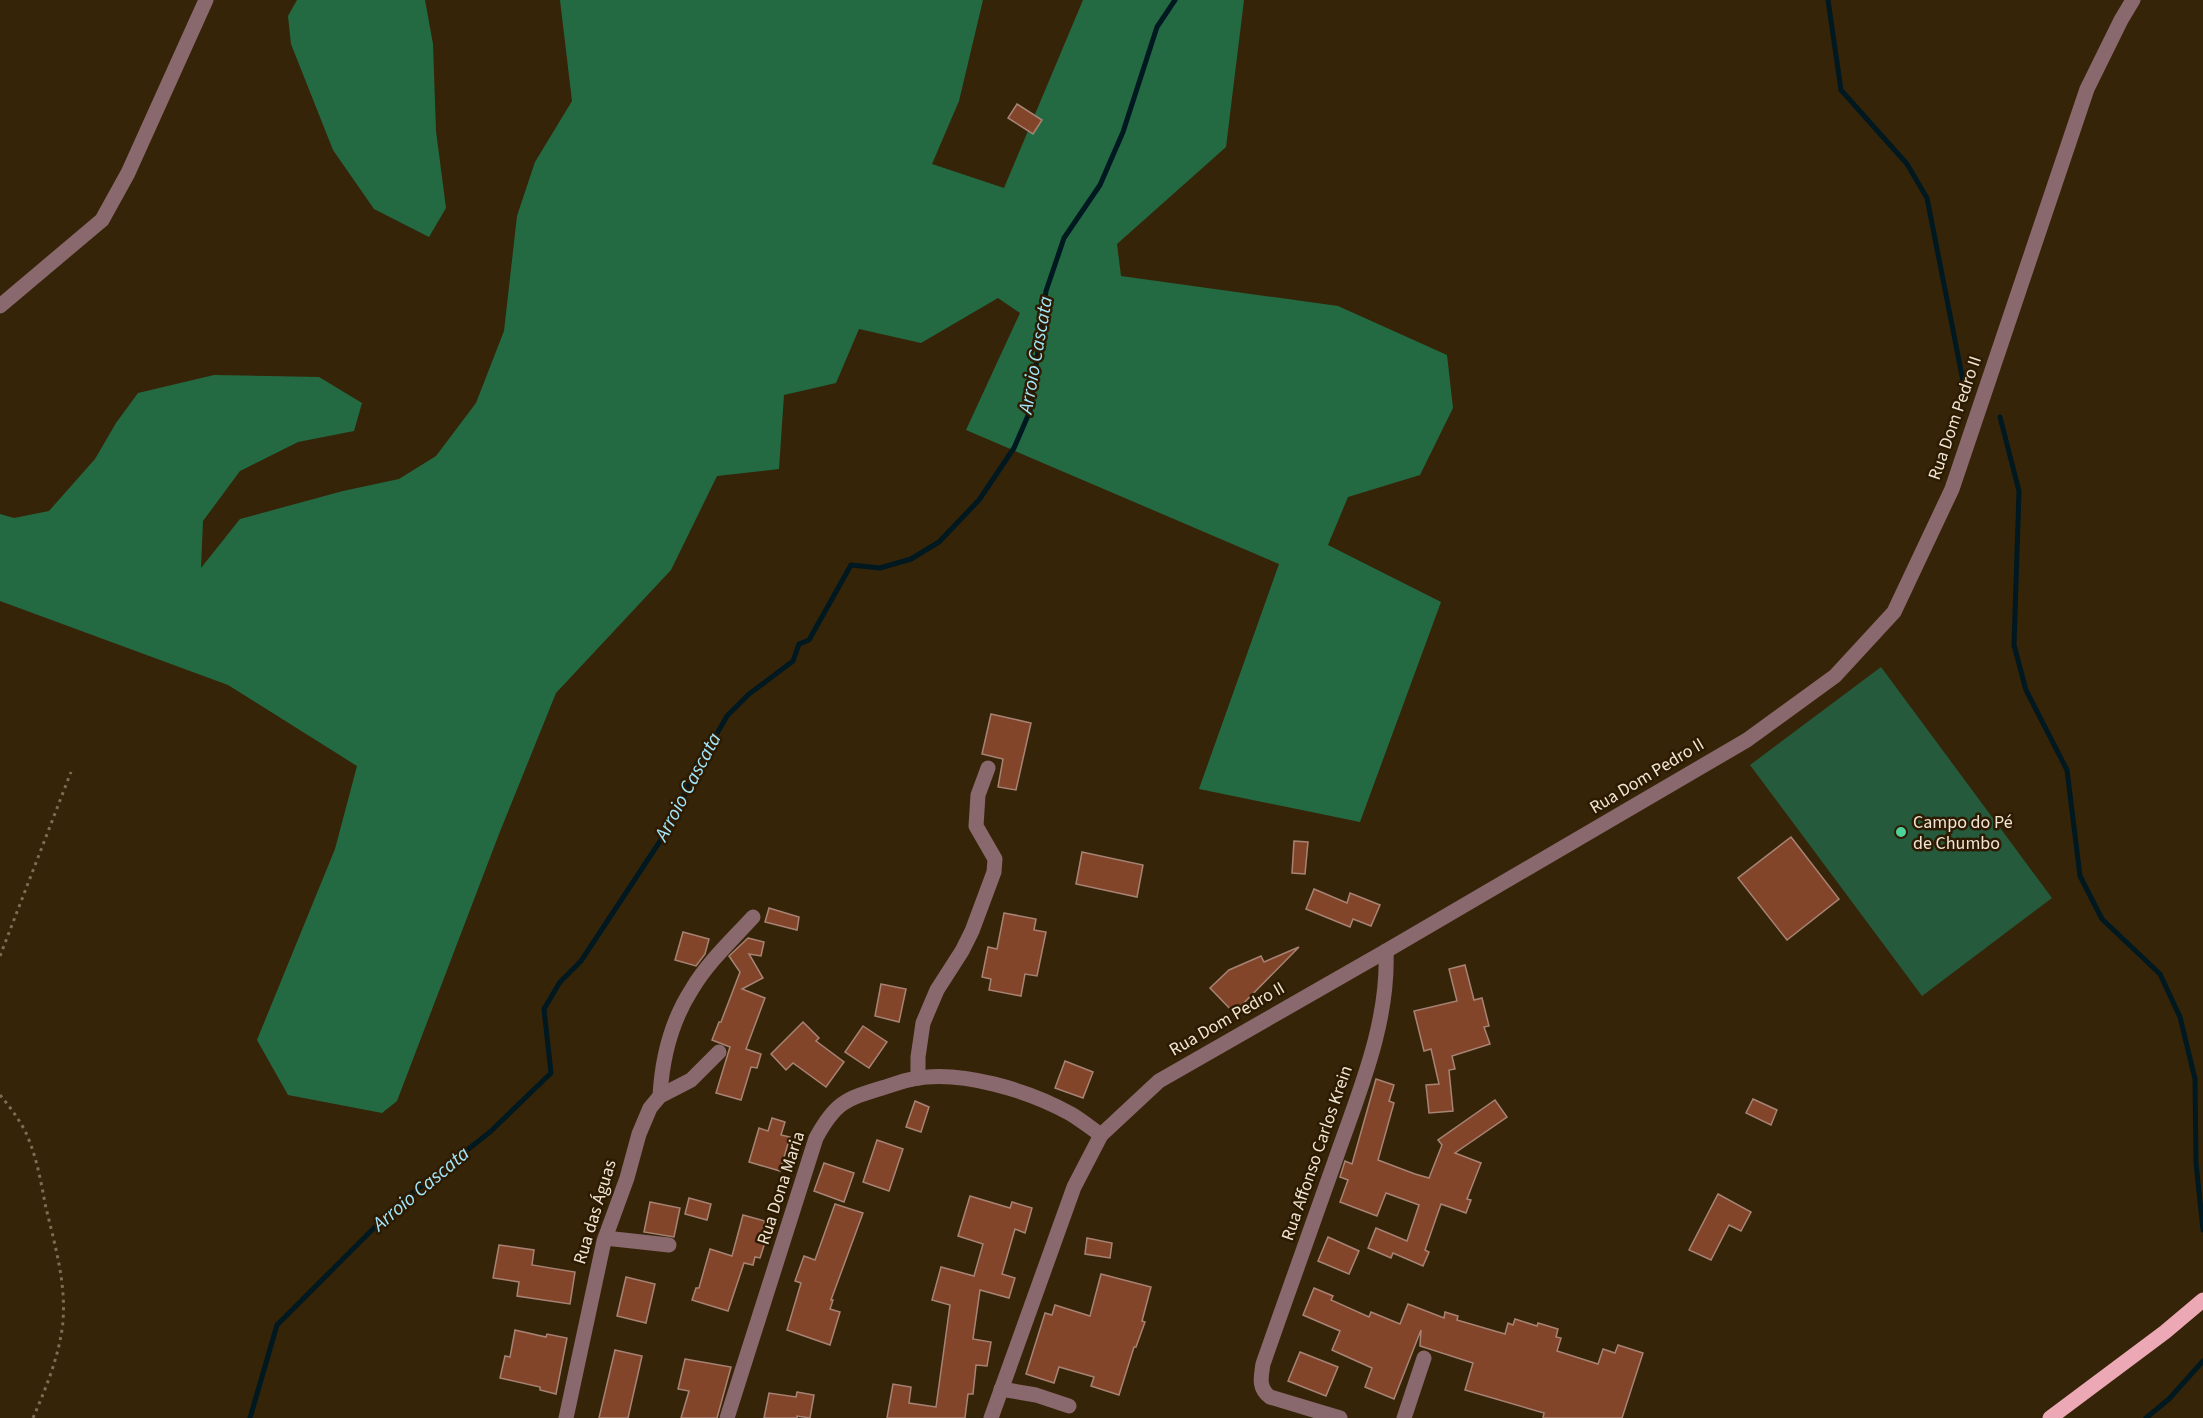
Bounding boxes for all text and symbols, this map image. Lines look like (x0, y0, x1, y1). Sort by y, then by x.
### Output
water label: Arroio Cascata (1012, 294, 1060, 418)
street label: Rua Dom Pedro II (1922, 353, 1988, 483)
water label: Arroio Cascata (647, 728, 728, 848)
street label: Rua Dom Pedro II (1585, 732, 1709, 820)
place label: Campo do Pé de Chumbo (1913, 810, 2013, 856)
marker: Campo do Pé de Chumbo (1894, 825, 1908, 839)
street label: Rua Dom Pedro II (1165, 976, 1289, 1062)
street label: Rua Affonso Carlos Krein (1275, 1062, 1359, 1244)
street label: Rua Dona Maria (751, 1128, 811, 1248)
water label: Arroio Cascata (365, 1140, 476, 1239)
street label: Rua das Águas (567, 1157, 623, 1267)

